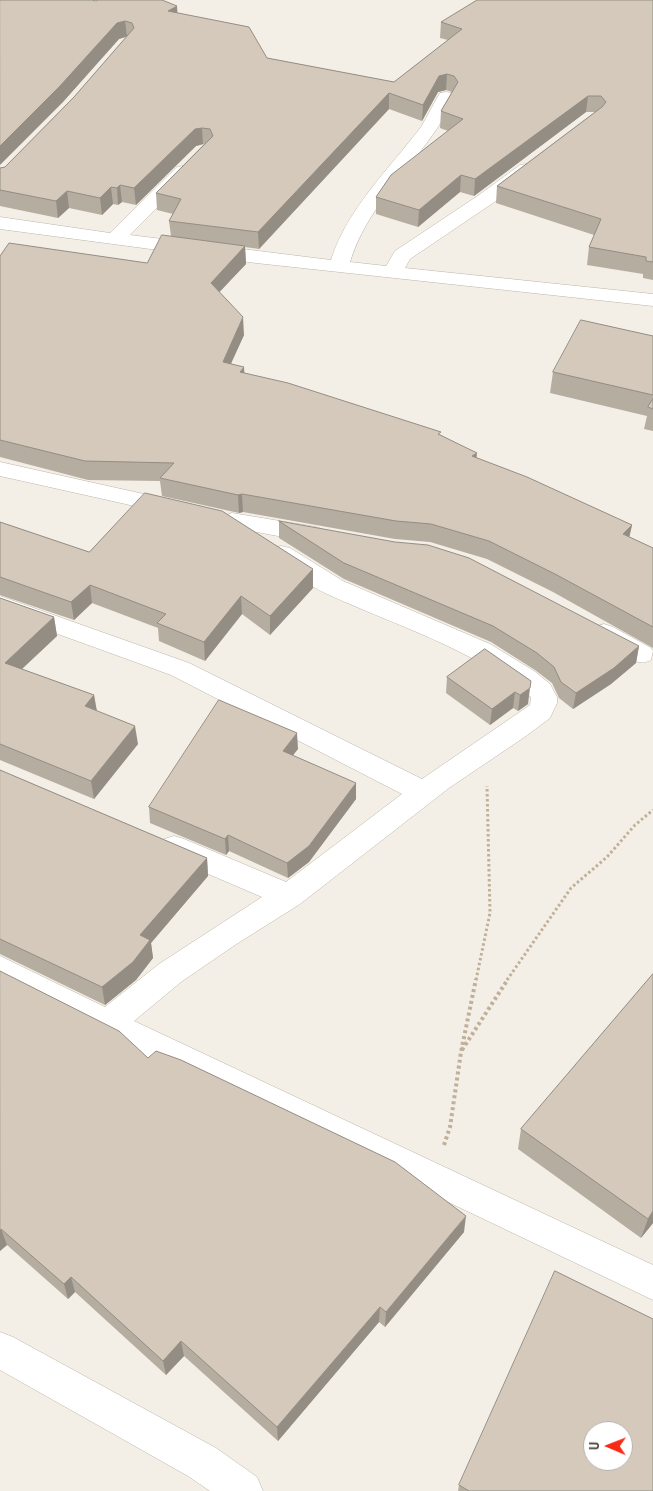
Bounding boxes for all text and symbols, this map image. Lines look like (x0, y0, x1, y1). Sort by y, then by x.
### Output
north arrow (583, 1421, 633, 1471)
text: U (585, 1441, 603, 1450)

